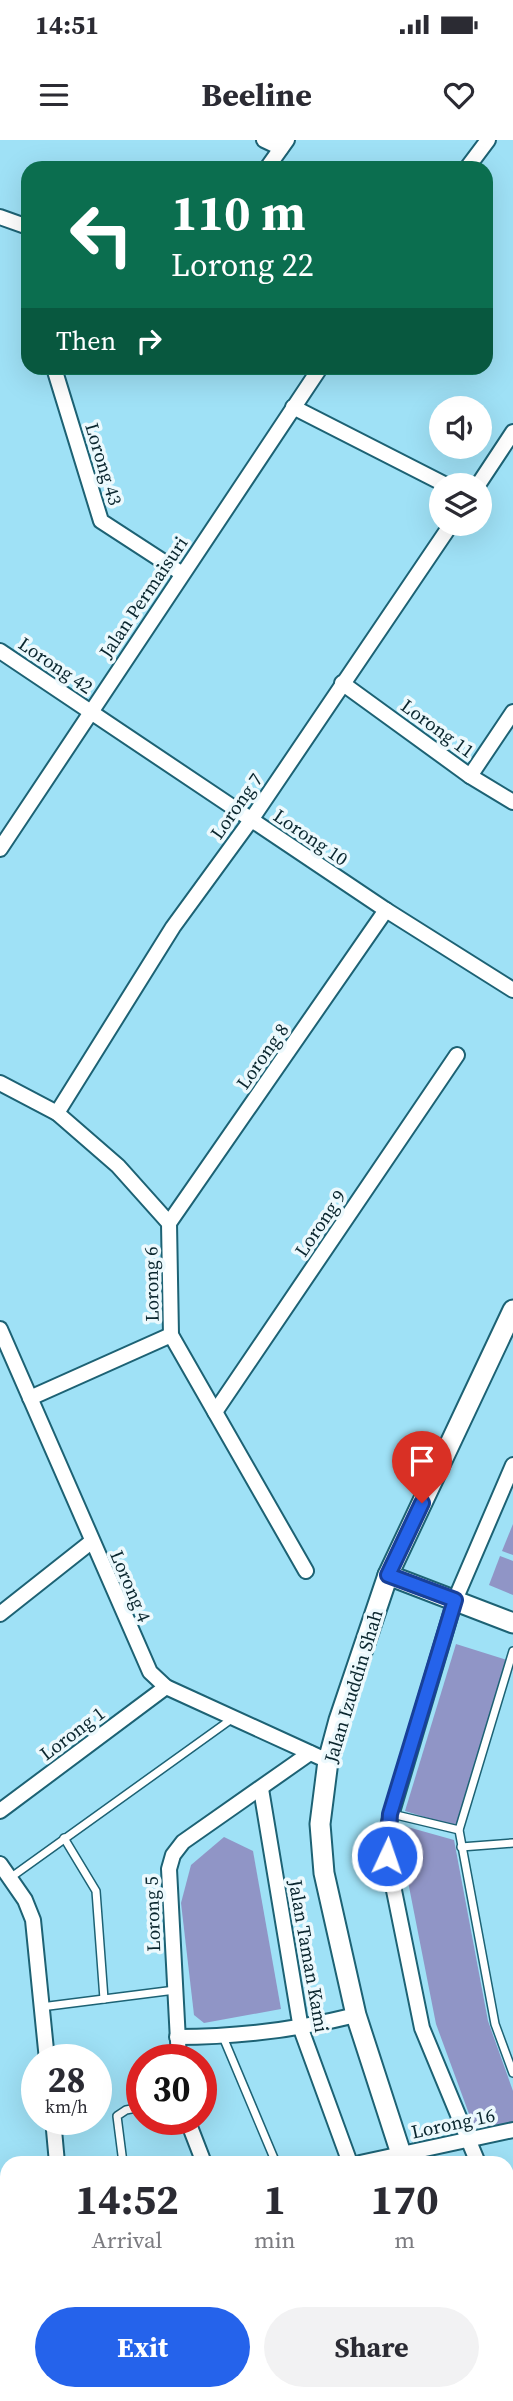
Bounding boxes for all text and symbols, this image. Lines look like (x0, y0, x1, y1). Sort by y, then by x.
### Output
text: 14:51 (35, 7, 99, 43)
text: Beeline (201, 73, 312, 117)
icon: menu (35, 76, 73, 114)
icon: heart (440, 76, 478, 114)
text: 110 m (171, 179, 306, 246)
icon: left (56, 189, 147, 280)
text: Lorong 22 (171, 243, 314, 287)
icon: right (130, 322, 168, 360)
text: Then (56, 323, 116, 359)
map controls (429, 396, 492, 536)
button: sound (429, 396, 492, 459)
street label: Lorong 43 (79, 420, 129, 508)
button: layers (429, 473, 492, 536)
street label: Jalan Permaisuri (92, 531, 193, 664)
street label: Lorong 42 (14, 631, 98, 699)
street label: Lorong 11 (396, 693, 480, 763)
street label: Lorong 7 (204, 768, 268, 844)
street label: Lorong 10 (269, 803, 353, 871)
street label: Lorong 8 (230, 1018, 294, 1094)
street label: Lorong 9 (288, 1185, 352, 1261)
street label: Lorong 6 (137, 1246, 165, 1322)
pin (392, 1431, 452, 1503)
icon: arrive (403, 1442, 441, 1480)
street label: Lorong 4 (104, 1546, 158, 1626)
street label: Jalan Izuddin Shah (317, 1606, 389, 1767)
street label: Lorong 1 (34, 1700, 110, 1766)
position arrow (350, 1819, 424, 1893)
street label: Lorong 5 (138, 1876, 166, 1952)
street label: Jalan Taman Kami (283, 1877, 335, 2035)
speed limit sign: 30 (126, 2044, 217, 2135)
text: 28 (48, 2056, 85, 2104)
text: km/h (45, 2094, 88, 2119)
street label: Lorong 16 (409, 2101, 497, 2145)
text: 14:52 (75, 2170, 179, 2228)
text: 1 (263, 2170, 286, 2228)
text: 170 (371, 2170, 439, 2228)
text: Arrival (91, 2224, 162, 2256)
text: min (254, 2224, 295, 2256)
text: m (394, 2224, 415, 2256)
button: Exit (35, 2307, 250, 2387)
button: Share (264, 2307, 479, 2387)

